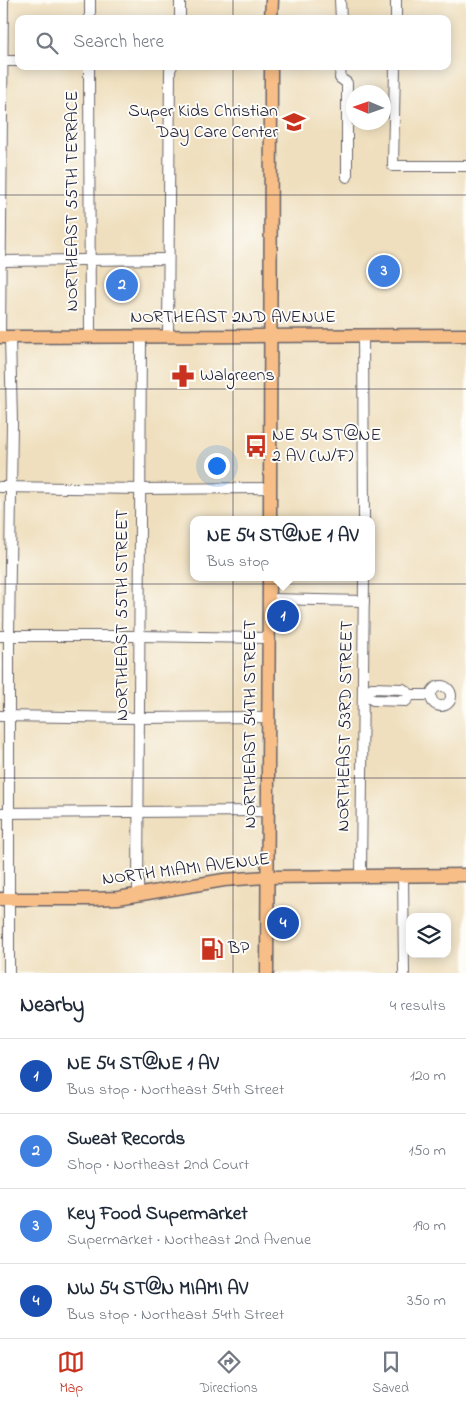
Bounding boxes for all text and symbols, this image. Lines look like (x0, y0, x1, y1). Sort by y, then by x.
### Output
search box (15, 15, 451, 70)
icon: search (33, 29, 61, 57)
text: Search here (73, 29, 164, 56)
north arrow (346, 85, 391, 130)
street label: NORTHEAST 55TH TERRACE (60, 90, 86, 311)
place label: Super Kids Christian Day Care Center (128, 99, 278, 146)
school or university icon: Super Kids Christian Day Care Center (281, 109, 307, 135)
pin: 3 (368, 252, 400, 290)
pin: 2 (106, 266, 138, 304)
street label: NORTHEAST 2ND AVENUE (130, 305, 336, 331)
pharmacy icon: Walgreens (170, 363, 196, 389)
place label: Walgreens (200, 363, 275, 390)
place label: NE 54 ST@NE 2 AV (W/F) (272, 423, 381, 470)
bus stop icon: NE 54 ST@NE 2 AV (W/F) (243, 433, 269, 459)
your location (204, 453, 230, 479)
street label: NORTHEAST 55TH STREET (110, 509, 136, 721)
popup (190, 516, 375, 581)
text: NE 54 ST@NE 1 AV (207, 523, 358, 550)
text: Bus stop (207, 550, 269, 574)
pin: 1 (267, 597, 299, 635)
street label: NORTHEAST 54TH STREET (238, 620, 264, 828)
street label: NORTHEAST 53RD STREET (331, 620, 361, 832)
street label: NORTH MIAMI AVENUE (101, 847, 271, 893)
pin: 4 (267, 904, 299, 942)
map controls (406, 913, 451, 958)
button: layers (406, 913, 451, 958)
fuel station icon: BP (199, 936, 225, 962)
place label: BP (227, 936, 250, 962)
text: Nearby (20, 991, 84, 1021)
text: 4 results (390, 994, 446, 1018)
text: NE 54 ST@NE 1 AV (67, 1051, 219, 1078)
text: 1 (33, 1064, 39, 1088)
text: 120 m (410, 1064, 446, 1088)
text: Bus stop · Northeast 54th Street (67, 1078, 284, 1102)
text: Sweat Records (67, 1126, 185, 1153)
text: 2 (32, 1139, 40, 1163)
text: 150 m (408, 1139, 446, 1163)
text: Shop · Northeast 2nd Court (67, 1153, 249, 1177)
text: Key Food Supermarket (67, 1201, 248, 1228)
text: 3 (33, 1214, 39, 1238)
text: 190 m (413, 1214, 446, 1238)
text: Supermarket · Northeast 2nd Avenue (67, 1228, 311, 1252)
text: NW 54 ST@N MIAMI AV (67, 1276, 248, 1303)
text: 4 (33, 1289, 39, 1313)
text: 350 m (407, 1289, 446, 1313)
text: Bus stop · Northeast 54th Street (67, 1303, 284, 1327)
tab: Map (57, 1348, 85, 1399)
tab: Directions (200, 1348, 258, 1399)
tab: Saved (372, 1348, 409, 1399)

